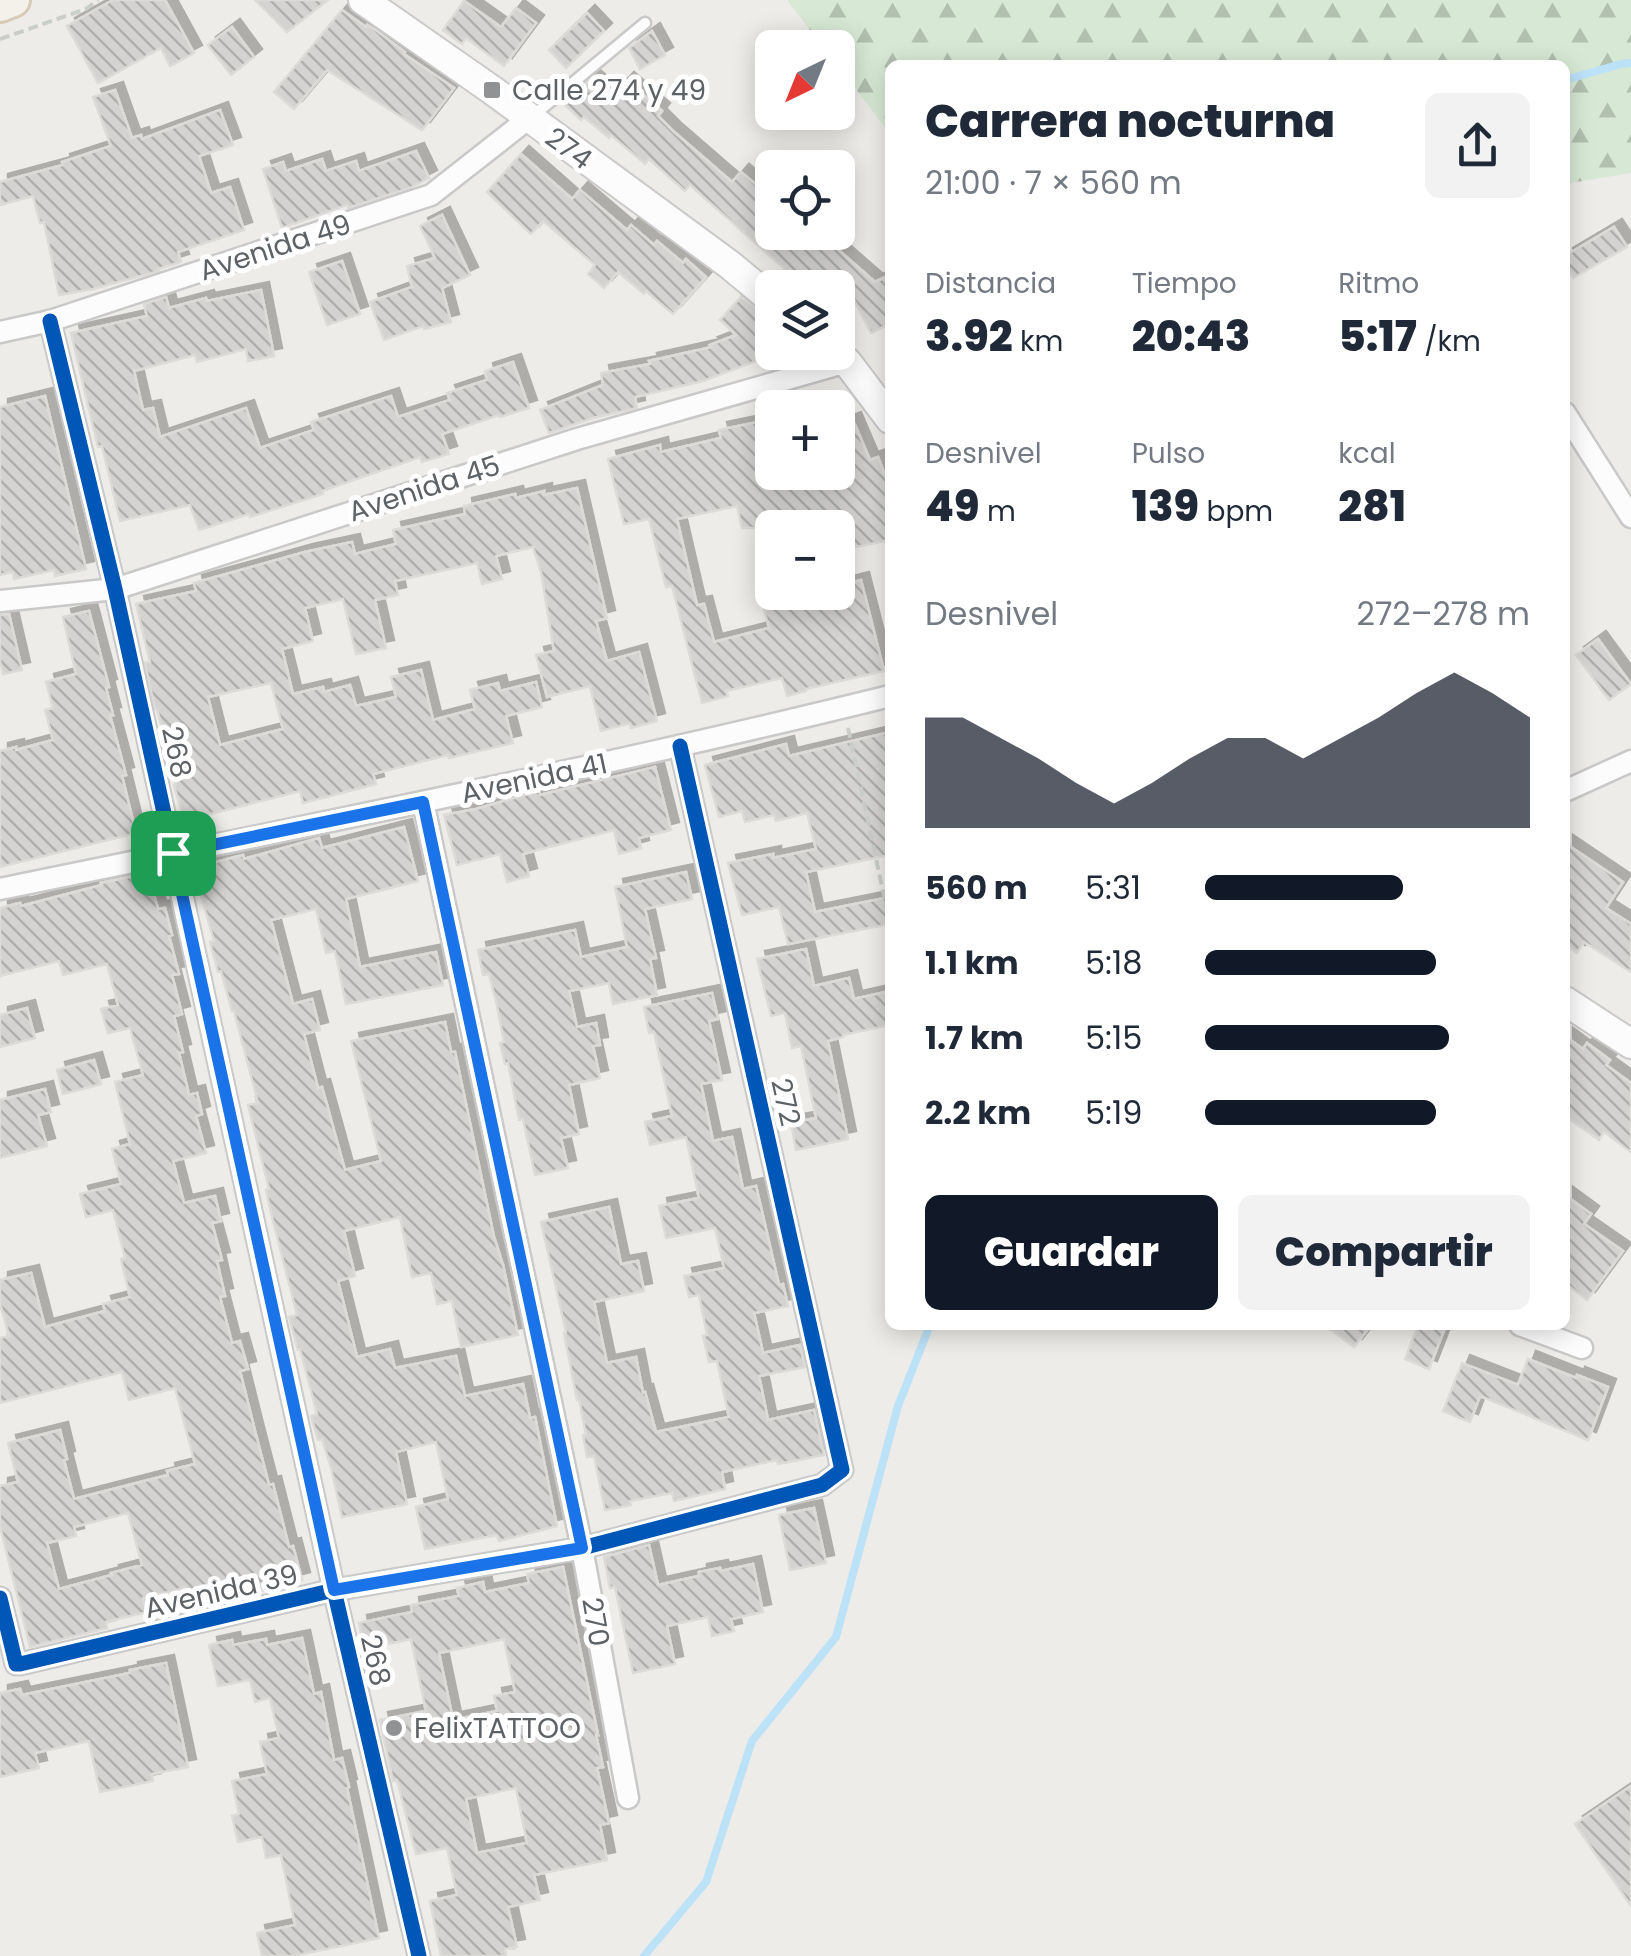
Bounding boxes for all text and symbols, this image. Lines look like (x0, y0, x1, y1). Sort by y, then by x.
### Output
north arrow (755, 30, 855, 130)
map controls (755, 30, 855, 610)
place label: Calle 274 y 49 (512, 71, 706, 110)
marker: Calle 274 y 49 (481, 79, 503, 101)
text: Carrera nocturna (925, 90, 1335, 153)
button: share (1425, 93, 1530, 198)
street label: 274 (537, 118, 600, 179)
button: locate (755, 150, 855, 250)
text: 21:00 · 7 × 560 m (925, 160, 1182, 205)
street label: Avenida 49 (194, 205, 356, 290)
text: Distancia (925, 264, 1056, 303)
text: Tiempo (1132, 264, 1237, 303)
text: Ritmo (1338, 264, 1419, 303)
button: layers (755, 270, 855, 370)
text: 3.92 (925, 307, 1013, 366)
text: 20:43 (1132, 307, 1250, 366)
text: 5:17 (1338, 307, 1417, 366)
text: km (1013, 322, 1063, 361)
text: /km (1417, 322, 1481, 361)
button: + (755, 390, 855, 490)
text: Desnivel (925, 434, 1042, 473)
text: Pulso (1132, 434, 1205, 473)
text: kcal (1338, 434, 1396, 473)
street label: Avenida 45 (343, 446, 505, 531)
text: 49 (925, 477, 979, 536)
text: 139 (1132, 477, 1199, 536)
text: 281 (1338, 477, 1406, 536)
text: m (979, 492, 1016, 531)
text: bpm (1199, 492, 1273, 531)
button: − (755, 510, 855, 610)
text: Desnivel (925, 591, 1058, 636)
text: 272–278 m (1356, 591, 1530, 636)
street label: 268 (152, 723, 201, 781)
street label: Avenida 41 (457, 744, 611, 813)
pin (131, 811, 216, 896)
icon: arrive (146, 826, 201, 881)
text: 560 m (925, 865, 1028, 910)
text: 5:31 (1085, 865, 1141, 910)
text: 1.1 km (925, 940, 1019, 985)
text: 5:18 (1085, 940, 1142, 985)
text: 1.7 km (925, 1015, 1024, 1060)
text: 5:15 (1085, 1015, 1142, 1060)
street label: 272 (761, 1075, 810, 1130)
text: 2.2 km (925, 1090, 1031, 1135)
text: 5:19 (1085, 1090, 1142, 1135)
button: Guardar (925, 1195, 1218, 1310)
button: Compartir (1238, 1195, 1530, 1310)
street label: Avenida 39 (141, 1555, 302, 1628)
street label: 270 (572, 1595, 619, 1650)
street label: 268 (351, 1631, 400, 1690)
place label: FelixTATTOO (414, 1709, 581, 1748)
marker: FelixTATTOO (383, 1717, 405, 1739)

